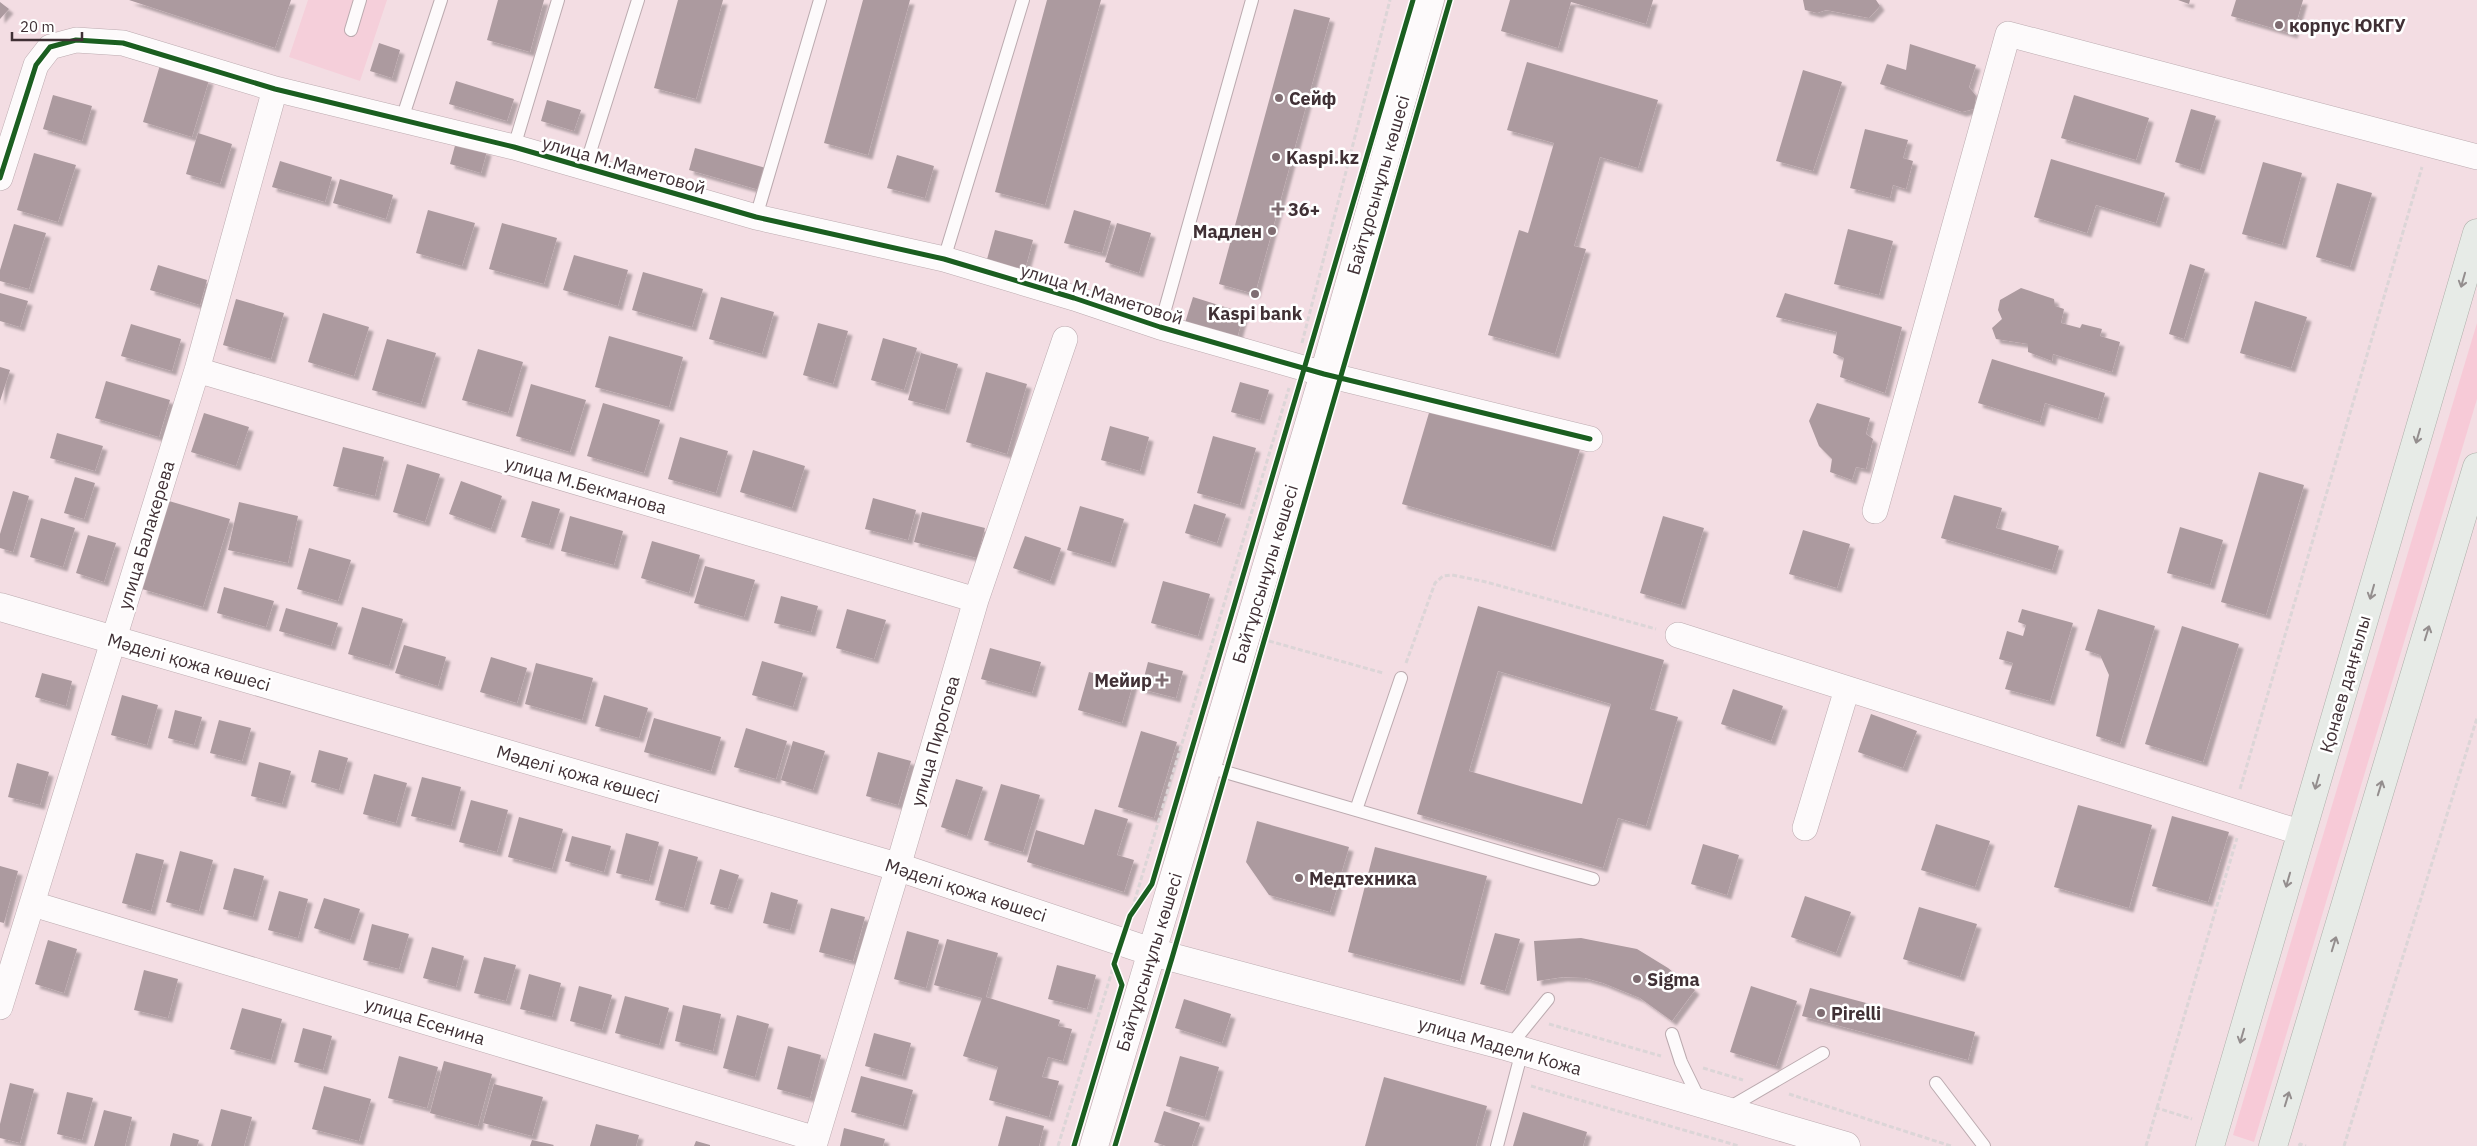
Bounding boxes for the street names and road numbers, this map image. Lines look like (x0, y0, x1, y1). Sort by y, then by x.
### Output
street label: Байтұрсынұлы көшесі (1341, 93, 1415, 277)
street label: улица М.Маметовой (540, 131, 708, 199)
street label: улица М.Маметовой (1018, 258, 1186, 330)
street label: улица М.Бекманова (502, 451, 670, 519)
street label: улица Балакерева (112, 457, 180, 612)
street label: Байтұрсынұлы көшесі (1227, 482, 1303, 666)
street label: Қонаев даңғылы (2314, 613, 2376, 755)
street label: Мәделі қожа көшесі (105, 628, 273, 696)
street label: улица Пирогова (905, 673, 965, 809)
street label: Мәделі қожа көшесі (494, 740, 662, 808)
street label: Мәделі қожа көшесі (882, 853, 1050, 927)
street label: Байтұрсынұлы көшесі (1111, 870, 1187, 1054)
street label: улица Есенина (362, 992, 488, 1050)
street label: улица Мадели Кожа (1416, 1012, 1585, 1080)

